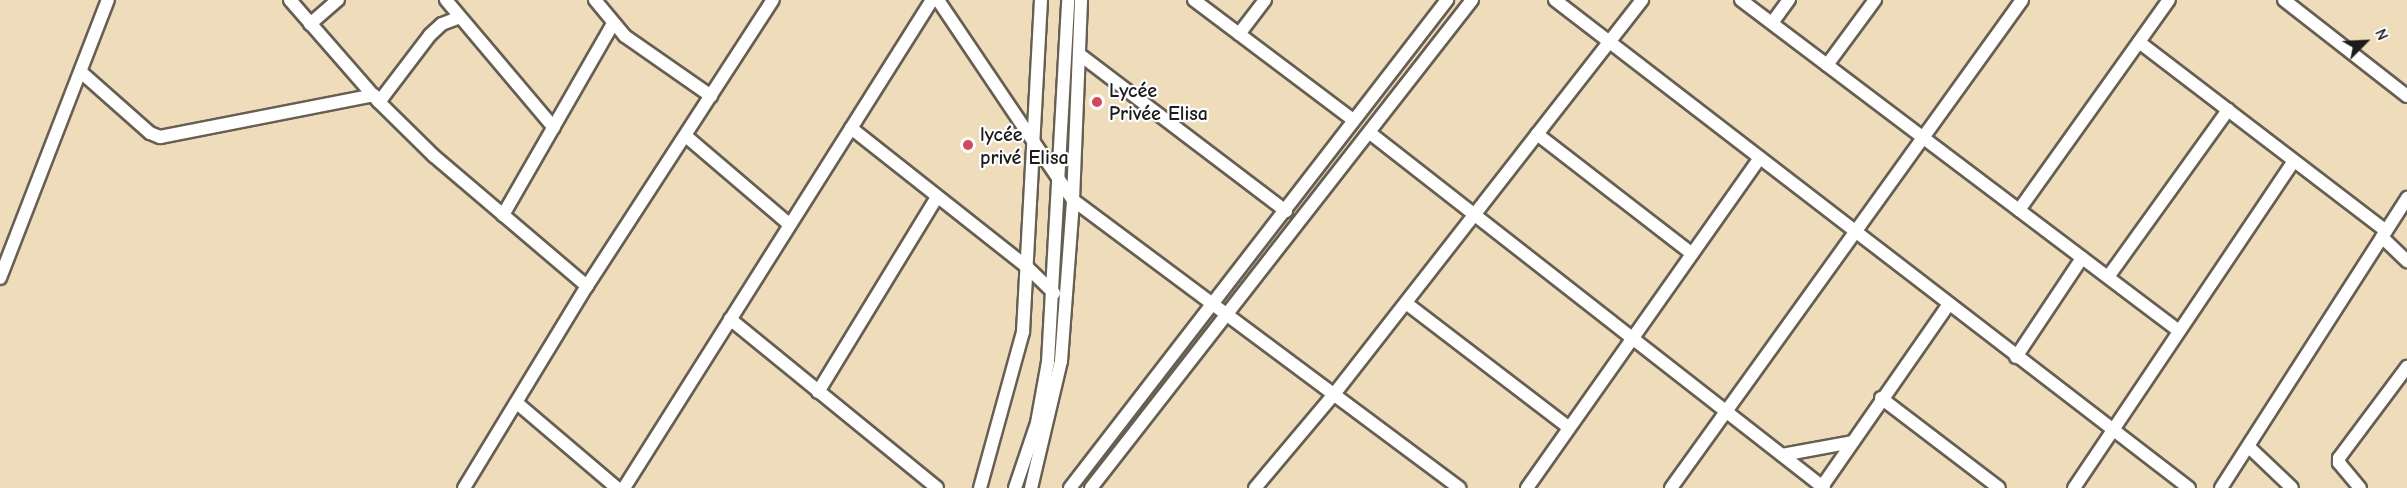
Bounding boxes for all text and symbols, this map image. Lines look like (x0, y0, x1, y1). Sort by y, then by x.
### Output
north arrow (2335, 12, 2395, 72)
text: N (2371, 26, 2392, 43)
place label: Lycée Privée Elisa (1109, 78, 1208, 125)
marker: Lycée Privée Elisa (1090, 95, 1104, 109)
place label: lycée privé Elisa (980, 122, 1069, 169)
marker: lycée privé Elisa (961, 138, 975, 152)

